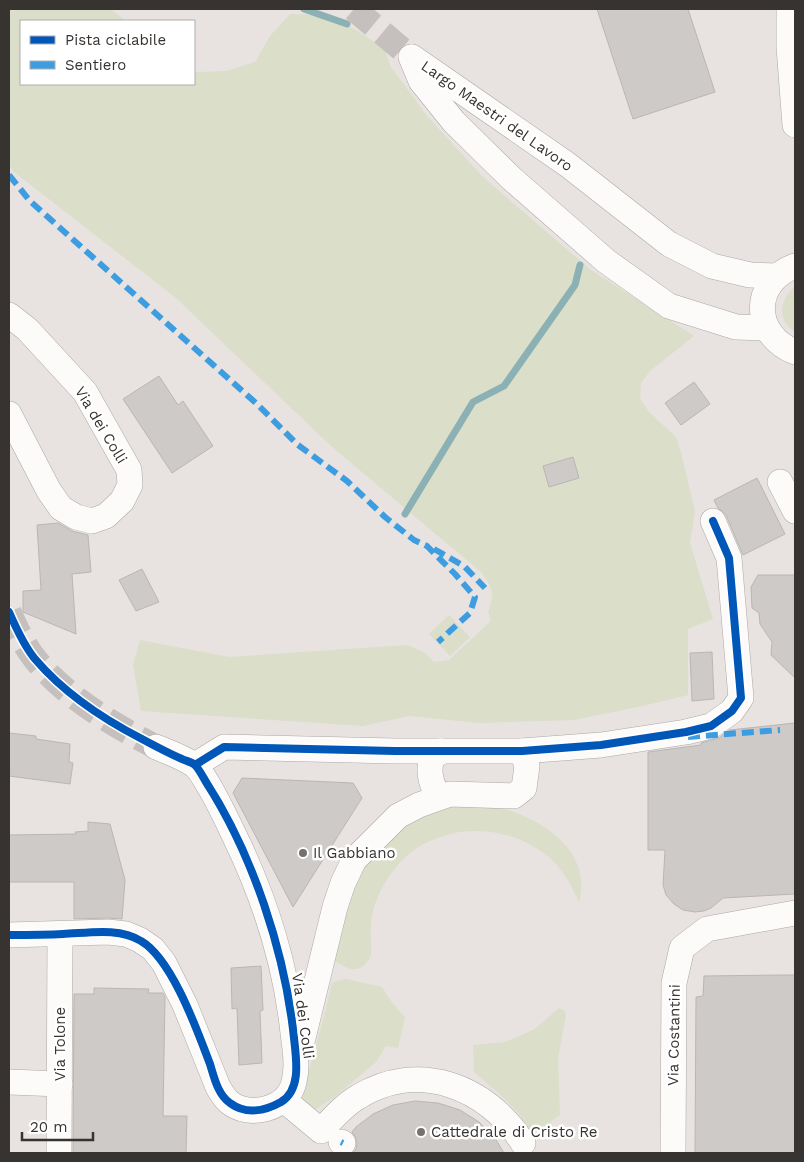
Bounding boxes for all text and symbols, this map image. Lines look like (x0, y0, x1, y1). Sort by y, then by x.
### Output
legend (20, 20, 195, 85)
text: Pista ciclabile (65, 31, 166, 49)
text: Sentiero (65, 56, 126, 74)
street label: Largo Maestri del Lavoro (418, 57, 576, 175)
street label: Via dei Colli (71, 383, 131, 467)
place label: Il Gabbiano (313, 844, 395, 862)
marker: Il Gabbiano (297, 847, 309, 859)
street label: Via dei Colli (288, 972, 318, 1060)
street label: Via Costantini (664, 984, 684, 1086)
street label: Via Tolone (51, 1007, 69, 1081)
scale bar (22, 1110, 94, 1142)
text: 20 m (30, 1118, 68, 1136)
place label: Cattedrale di Cristo Re (431, 1123, 598, 1141)
marker: Cattedrale di Cristo Re (415, 1126, 427, 1138)

